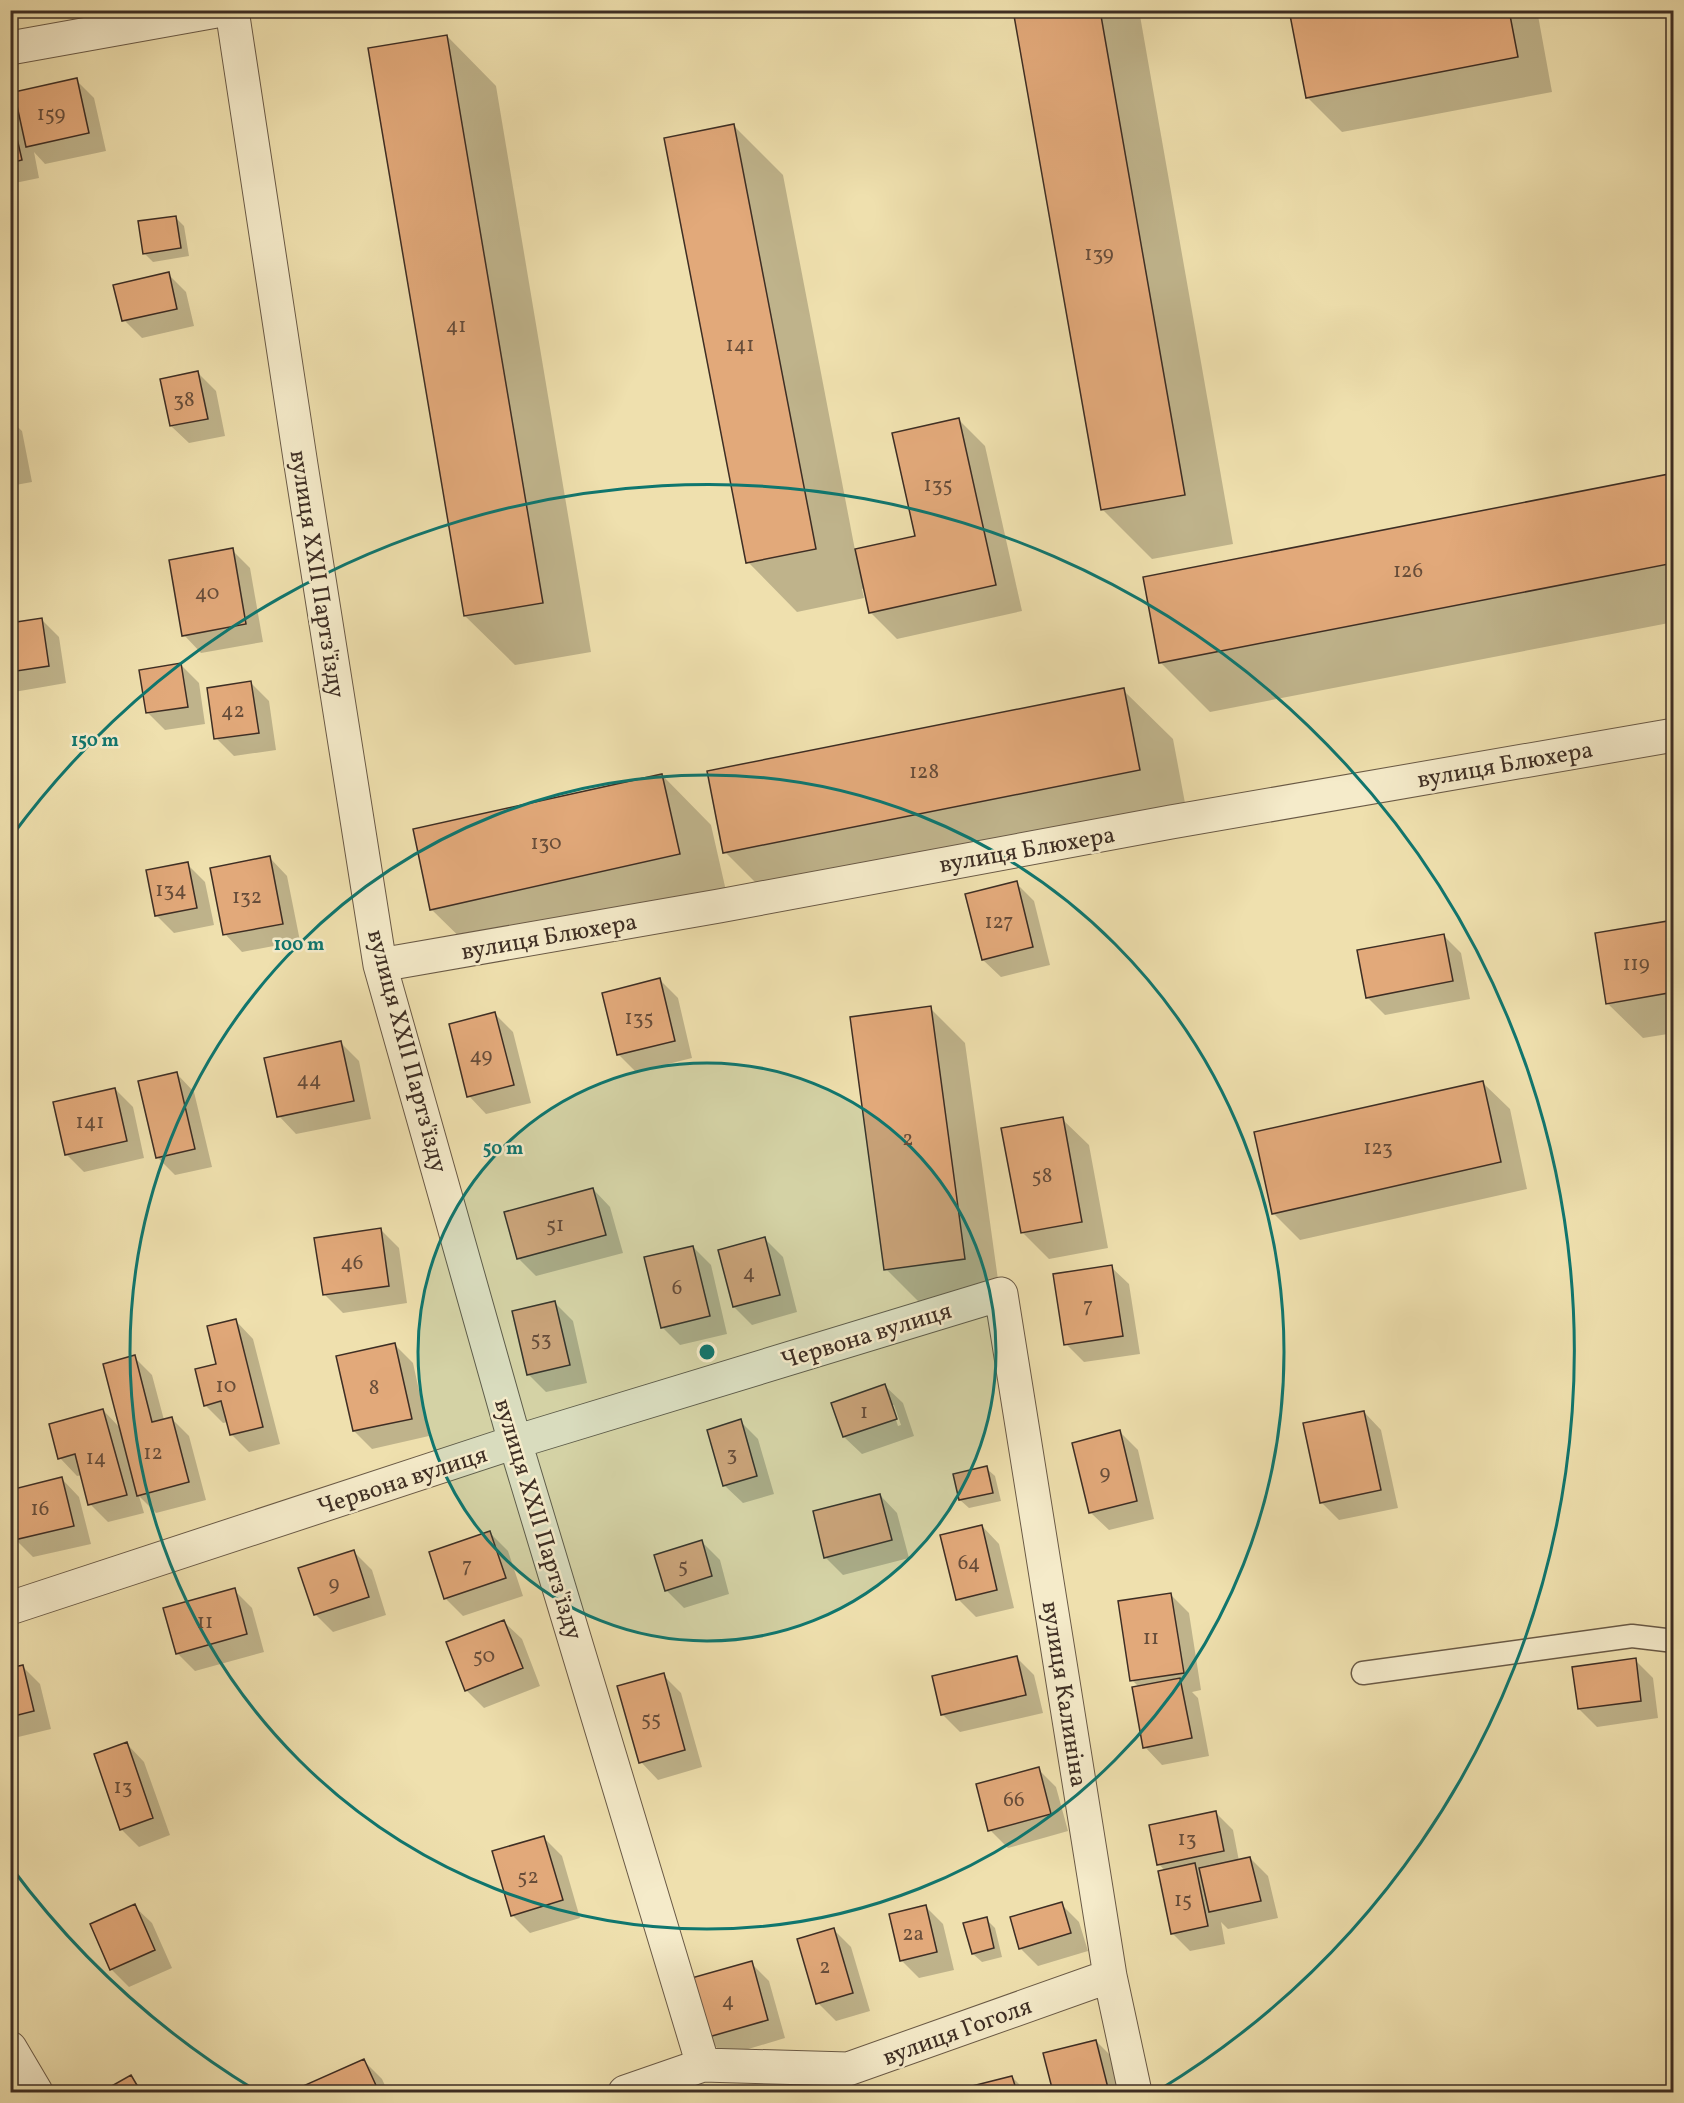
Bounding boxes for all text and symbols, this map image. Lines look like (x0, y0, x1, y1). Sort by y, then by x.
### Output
house number: 159 (37, 100, 65, 129)
house number: 139 (1084, 240, 1114, 269)
house number: 41 (446, 312, 466, 341)
house number: 141 (726, 331, 754, 360)
house number: 38 (173, 386, 195, 415)
street label: вулиця XXII Партз'їзду (280, 448, 352, 701)
house number: 135 (923, 471, 953, 500)
house number: 126 (1393, 557, 1423, 586)
house number: 40 (195, 579, 219, 608)
house number: 42 (221, 697, 245, 726)
text: 150 m (71, 729, 119, 754)
street label: вулиця Блюхера (1415, 734, 1596, 798)
house number: 128 (909, 758, 939, 787)
street label: вулиця Блюхера (937, 819, 1118, 883)
house number: 130 (530, 829, 562, 858)
house number: 134 (155, 876, 187, 905)
house number: 132 (232, 883, 262, 912)
street label: вулиця Блюхера (459, 906, 640, 970)
house number: 127 (984, 908, 1014, 937)
street label: вулиця XXII Партз'їзду (357, 926, 455, 1177)
text: 100 m (274, 933, 324, 958)
house number: 119 (1622, 950, 1650, 979)
house number: 135 (624, 1004, 654, 1033)
house number: 49 (470, 1042, 493, 1071)
house number: 44 (296, 1066, 322, 1095)
house number: 141 (76, 1108, 104, 1137)
house number: 2 (902, 1125, 914, 1154)
house number: 123 (1363, 1134, 1393, 1163)
text: 50 m (483, 1137, 523, 1162)
house number: 58 (1032, 1162, 1052, 1191)
house number: 51 (546, 1211, 564, 1240)
house number: 46 (341, 1249, 363, 1278)
house number: 4 (743, 1259, 755, 1288)
house number: 6 (672, 1274, 682, 1303)
house number: 7 (1083, 1292, 1093, 1321)
street label: Червона вулиця (777, 1295, 956, 1379)
house number: 53 (531, 1325, 551, 1354)
centre of rings (697, 1342, 717, 1362)
house number: 10 (216, 1372, 236, 1401)
house number: 8 (369, 1374, 379, 1403)
street label: вулиця XXII Партз'їзду (484, 1395, 590, 1644)
house number: 1 (860, 1398, 868, 1427)
street label: Червона вулиця (313, 1438, 492, 1525)
house number: 12 (143, 1439, 163, 1468)
house number: 3 (727, 1440, 737, 1469)
house number: 14 (86, 1444, 106, 1473)
house number: 9 (1100, 1459, 1111, 1488)
house number: 16 (31, 1495, 49, 1524)
house number: 64 (958, 1549, 980, 1578)
house number: 7 (462, 1552, 472, 1581)
house number: 5 (678, 1552, 688, 1581)
house number: 9 (329, 1570, 340, 1599)
street label: вулиця Калиніна (1032, 1599, 1094, 1790)
house number: 11 (197, 1608, 213, 1637)
house number: 11 (1143, 1624, 1159, 1653)
house number: 50 (473, 1642, 495, 1671)
house number: 55 (641, 1705, 661, 1734)
house number: 13 (114, 1773, 132, 1802)
house number: 66 (1003, 1786, 1025, 1815)
house number: 13 (1178, 1825, 1196, 1854)
house number: 52 (517, 1863, 539, 1892)
house number: 15 (1174, 1886, 1192, 1915)
house number: 2а (902, 1920, 924, 1949)
house number: 2 (819, 1953, 831, 1982)
house number: 4 (722, 1987, 734, 2016)
street label: вулиця Гоголя (878, 1990, 1037, 2076)

